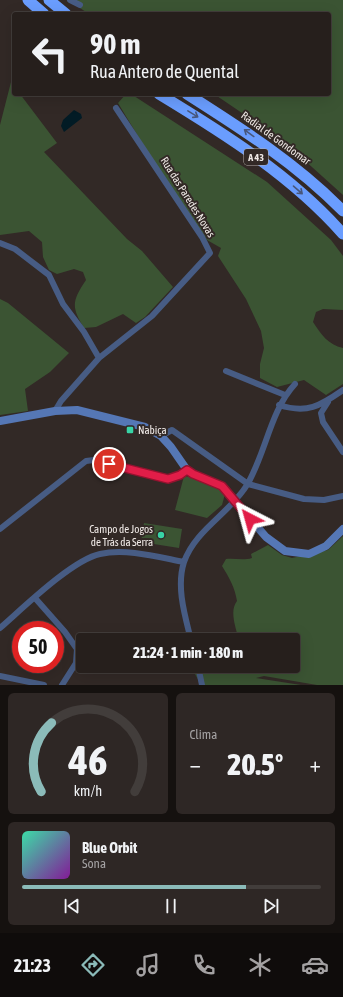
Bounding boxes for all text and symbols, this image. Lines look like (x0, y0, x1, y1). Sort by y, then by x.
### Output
icon: left (24, 28, 76, 80)
text: 90 m (90, 28, 140, 60)
text: Rua Antero de Quental (90, 61, 239, 82)
street label: Radial de Gondomar (239, 109, 314, 168)
one-way arrow (187, 111, 199, 119)
one-way arrow (243, 129, 254, 137)
road number: A 43 (244, 149, 268, 165)
street label: Rua das Paredes Novas (158, 155, 218, 239)
one-way arrow (293, 186, 303, 195)
place label: Nabiça (138, 424, 167, 436)
marker: Nabiça (125, 425, 135, 435)
pin (92, 447, 126, 481)
icon: arrive (98, 453, 120, 475)
position arrow (229, 498, 271, 540)
place label: Campo de Jogos de Trás da Serra (89, 523, 153, 548)
marker: Campo de Jogos de Trás da Serra (156, 530, 166, 540)
speed limit sign: 50 (12, 621, 64, 673)
text: 21:24 · 1 min · 180 m (133, 644, 243, 661)
text: Clima (190, 727, 217, 742)
text: 46 (67, 735, 107, 783)
text: 20.5° (227, 747, 283, 781)
text: − (190, 751, 201, 777)
text: + (310, 751, 321, 777)
text: km/h (74, 782, 102, 798)
text: Blue Orbit (82, 839, 137, 856)
text: Sona (82, 856, 106, 871)
icon: previous (61, 895, 83, 917)
icon: pause (160, 895, 182, 917)
icon: next (260, 895, 282, 917)
icon: directions (79, 951, 107, 979)
icon: music (134, 951, 162, 979)
icon: phone (190, 951, 218, 979)
icon: climate (246, 951, 274, 979)
icon: car (301, 951, 329, 979)
text: 21:23 (14, 955, 51, 976)

